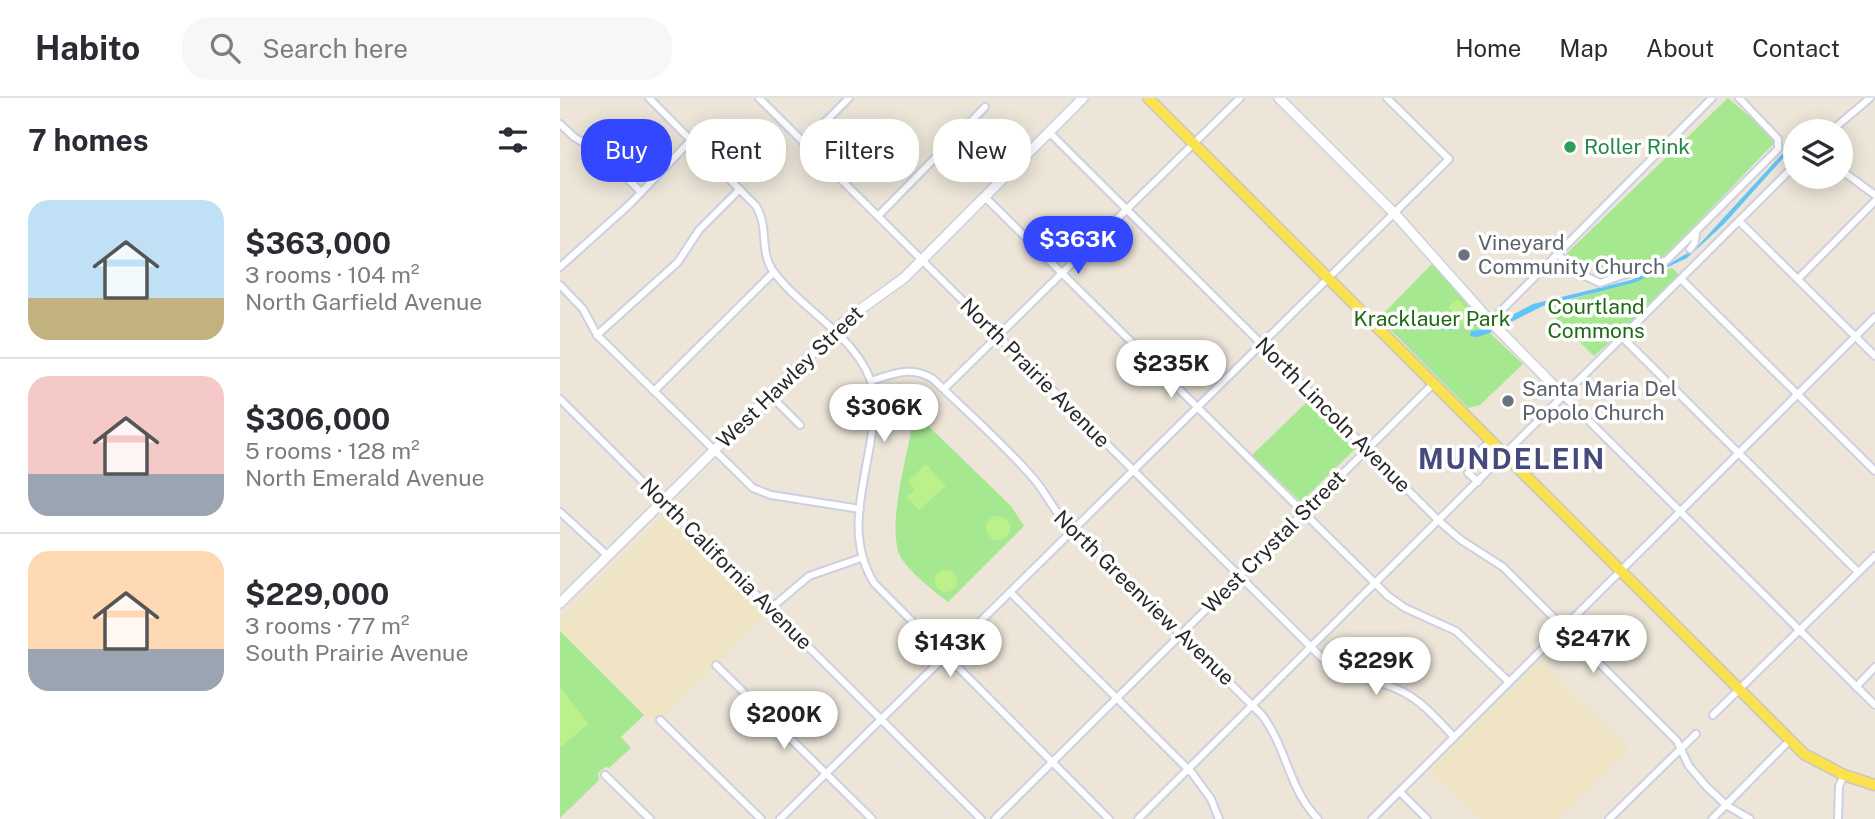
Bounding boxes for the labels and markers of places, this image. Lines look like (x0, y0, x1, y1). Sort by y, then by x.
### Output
place label: Roller Rink (1584, 134, 1690, 159)
marker: Roller Rink (1562, 139, 1578, 155)
pin: $363K (1029, 216, 1127, 276)
place label: Vineyard Community Church (1478, 230, 1665, 279)
marker: Vineyard Community Church (1456, 247, 1472, 263)
pin: $235K (1122, 341, 1220, 400)
place label: Santa Maria Del Popolo Church (1522, 376, 1677, 425)
pin: $306K (835, 384, 933, 444)
marker: Santa Maria Del Popolo Church (1500, 393, 1516, 409)
pin: $247K (1544, 616, 1642, 675)
pin: $143K (901, 620, 999, 679)
pin: $229K (1327, 638, 1425, 697)
pin: $200K (735, 692, 833, 751)

